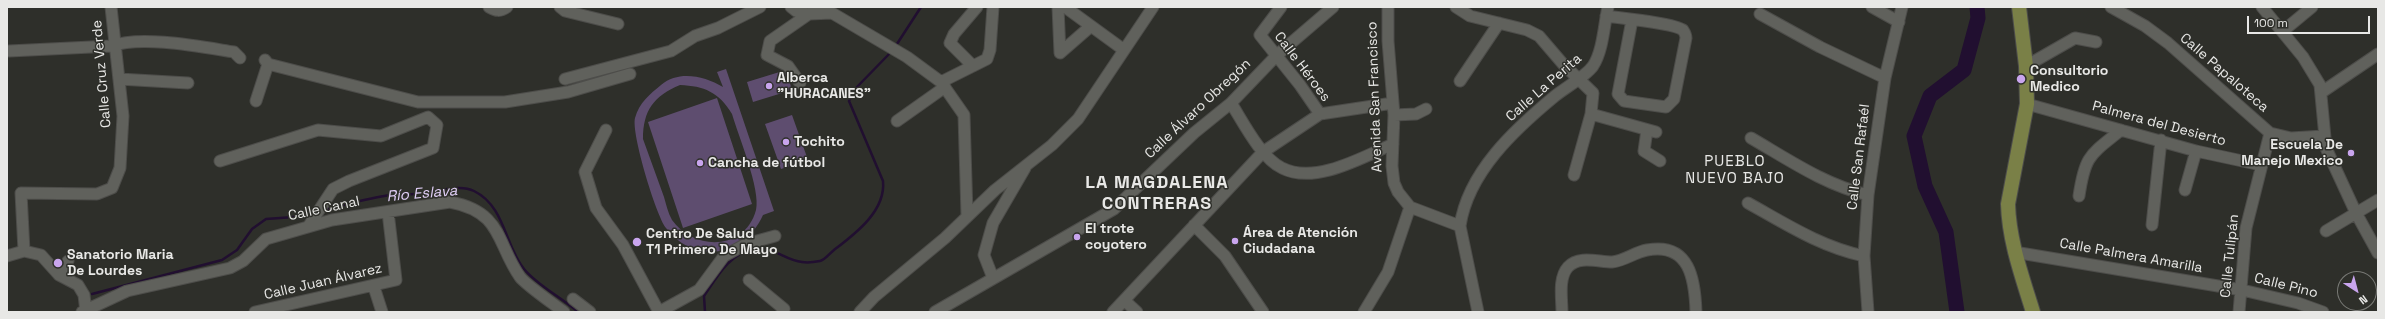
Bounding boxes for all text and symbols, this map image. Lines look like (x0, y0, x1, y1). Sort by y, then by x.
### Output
scale bar (2249, 8, 2372, 34)
text: 100 m (2254, 15, 2288, 31)
street label: Calle Cruz Verde (89, 19, 115, 129)
street label: Avenida San Francisco (1364, 21, 1386, 173)
street label: Calle Héroes (1270, 29, 1334, 105)
street label: Calle Papaloteca (2176, 30, 2272, 116)
street label: Calle La Perita (1503, 51, 1585, 125)
street label: Calle Álvaro Obregón (1142, 56, 1254, 162)
place label: Consultorio Medico (2030, 63, 2108, 96)
place label: Alberca "HURACANES" (777, 70, 871, 102)
marker: Consultorio Medico (2015, 73, 2027, 85)
marker: Alberca "HURACANES" (764, 81, 774, 91)
street label: Palmera del Desierto (2090, 98, 2228, 150)
street label: Calle San Rafaél (1844, 103, 1874, 211)
place label: Tochito (794, 134, 845, 150)
marker: Tochito (781, 137, 791, 147)
place label: Escuela De Manejo Mexico (2241, 137, 2343, 170)
marker: Escuela De Manejo Mexico (2346, 148, 2356, 158)
district label: PUEBLO NUEVO BAJO (1685, 153, 1785, 188)
place label: Cancha de fútbol (708, 155, 825, 171)
marker: Cancha de fútbol (695, 158, 705, 168)
district label: LA MAGDALENA CONTRERAS (1085, 172, 1229, 214)
water label: Río Eslava (386, 182, 458, 206)
street label: Calle Canal (287, 193, 361, 225)
street label: Calle Tulipán (2217, 213, 2243, 299)
place label: El trote coyotero (1085, 221, 1147, 254)
place label: Área de Atención Ciudadana (1243, 225, 1358, 258)
place label: Centro De Salud T1 Primero De Mayo (646, 226, 778, 258)
marker: El trote coyotero (1072, 232, 1082, 242)
street label: Calle Palmera Amarilla (2058, 235, 2204, 277)
marker: Centro De Salud T1 Primero De Mayo (631, 236, 643, 248)
marker: Área de Atención Ciudadana (1230, 236, 1240, 246)
place label: Sanatorio Maria De Lourdes (67, 247, 174, 280)
marker: Sanatorio Maria De Lourdes (52, 257, 64, 269)
street label: Calle Juan Álvarez (262, 260, 384, 304)
street label: Calle Pino (2253, 270, 2319, 302)
north arrow (2337, 271, 2377, 311)
text: N (2356, 292, 2371, 308)

